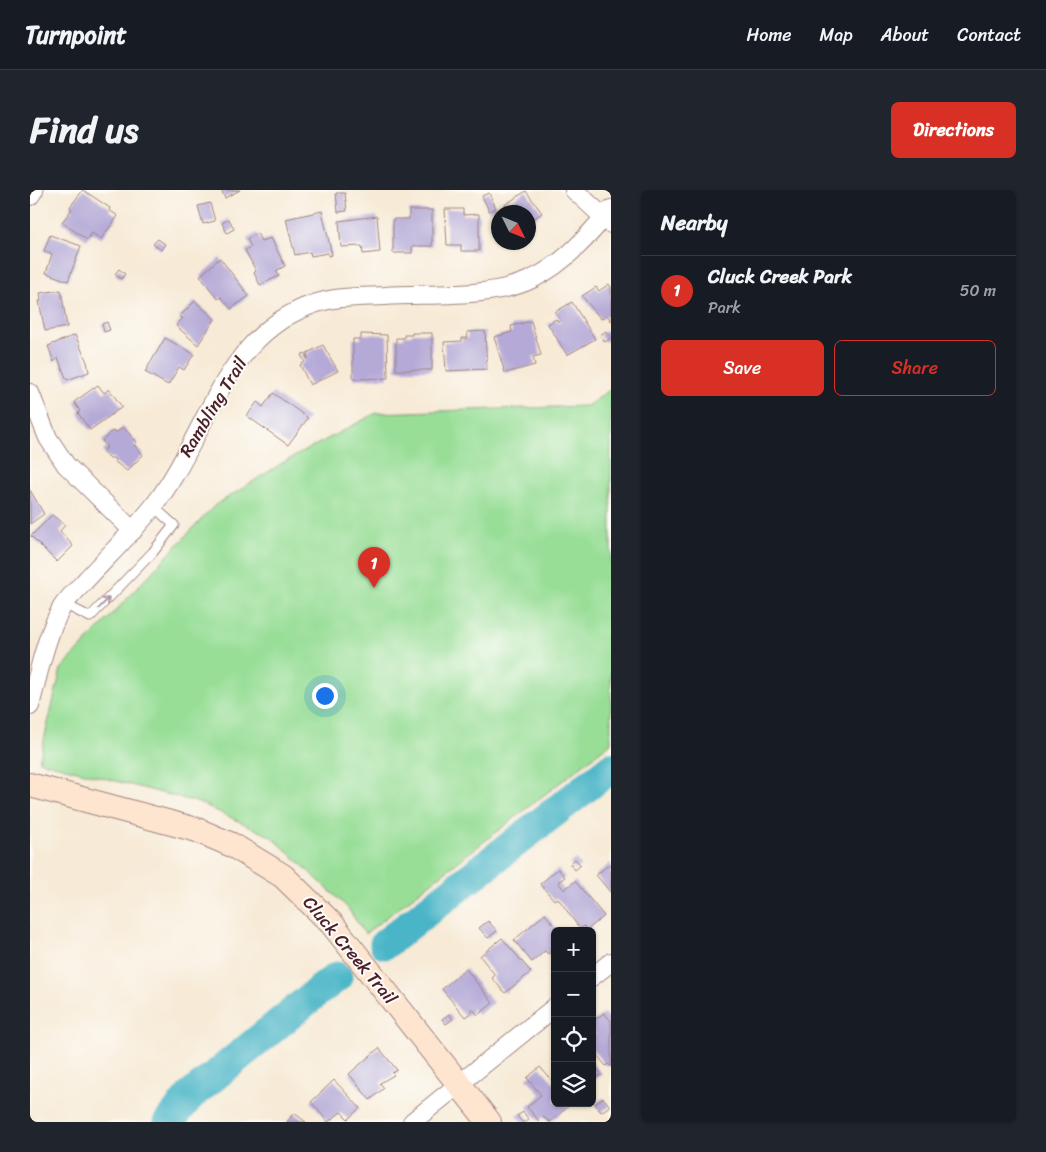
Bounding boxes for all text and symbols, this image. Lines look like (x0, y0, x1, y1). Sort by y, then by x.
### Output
text: Turnpoint (25, 14, 127, 56)
text: Home (747, 19, 792, 51)
text: Map (820, 19, 853, 51)
text: About (881, 19, 929, 51)
text: Contact (957, 19, 1021, 51)
text: Find us (30, 99, 138, 161)
button: Directions (891, 102, 1016, 158)
text: Nearby (661, 204, 727, 242)
north arrow (491, 205, 536, 250)
text: Cluck Creek Park (708, 260, 852, 293)
text: 1 (674, 276, 680, 305)
text: 50 m (960, 276, 996, 305)
text: Park (708, 293, 741, 322)
button: Save (661, 340, 824, 396)
button: Share (834, 340, 996, 396)
street label: Rambling Trail (170, 350, 256, 463)
pin: 1 (358, 547, 390, 588)
one-way arrow (98, 596, 110, 609)
your location (312, 683, 338, 709)
street label: Cluck Creek Trail (295, 888, 406, 1012)
map controls (551, 927, 596, 1107)
button: + (551, 927, 596, 972)
button: − (551, 972, 596, 1017)
button: locate (551, 1017, 596, 1062)
button: layers (551, 1062, 596, 1107)

